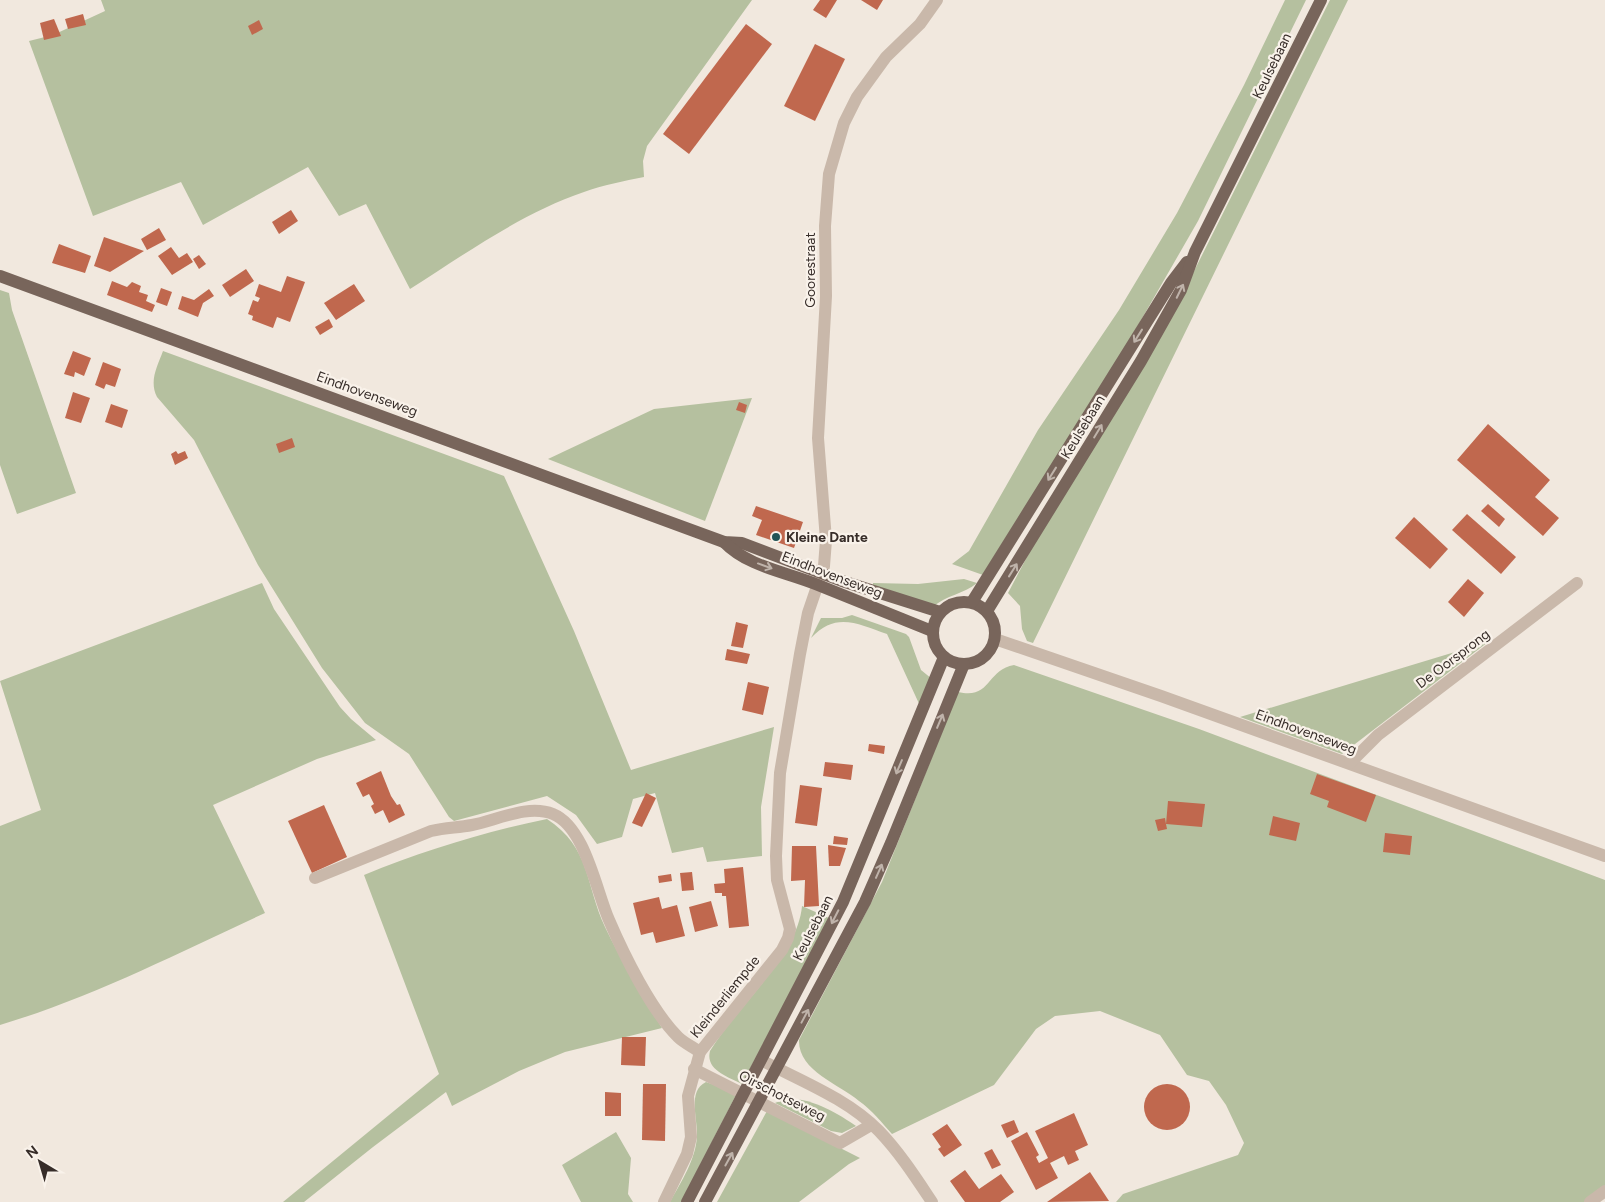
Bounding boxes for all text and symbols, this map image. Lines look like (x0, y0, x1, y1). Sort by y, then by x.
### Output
street label: Keulsebaan (1249, 30, 1295, 102)
street label: Goorestraat (802, 232, 819, 308)
one-way arrow (1175, 284, 1185, 299)
one-way arrow (1133, 329, 1144, 343)
street label: Eindhovenseweg (314, 368, 420, 420)
street label: Keulsebaan (1057, 392, 1109, 462)
one-way arrow (1093, 425, 1103, 439)
one-way arrow (1047, 466, 1057, 480)
place label: Kleine Dante (786, 529, 868, 546)
marker: Kleine Dante (770, 531, 782, 543)
street label: Eindhovenseweg (779, 548, 885, 602)
one-way arrow (757, 562, 773, 571)
one-way arrow (1007, 563, 1018, 577)
street label: De Oorsprong (1413, 626, 1493, 692)
street label: Eindhovenseweg (1253, 706, 1359, 758)
one-way arrow (935, 714, 945, 729)
one-way arrow (894, 759, 903, 774)
one-way arrow (875, 864, 884, 879)
street label: Keulsebaan (789, 892, 837, 964)
one-way arrow (830, 909, 840, 924)
street label: Kleinderliempde (687, 952, 764, 1042)
one-way arrow (801, 1009, 810, 1024)
street label: Oirschotseweg (736, 1067, 828, 1125)
north arrow (15, 1137, 65, 1187)
text: N (23, 1142, 42, 1162)
one-way arrow (724, 1153, 734, 1167)

